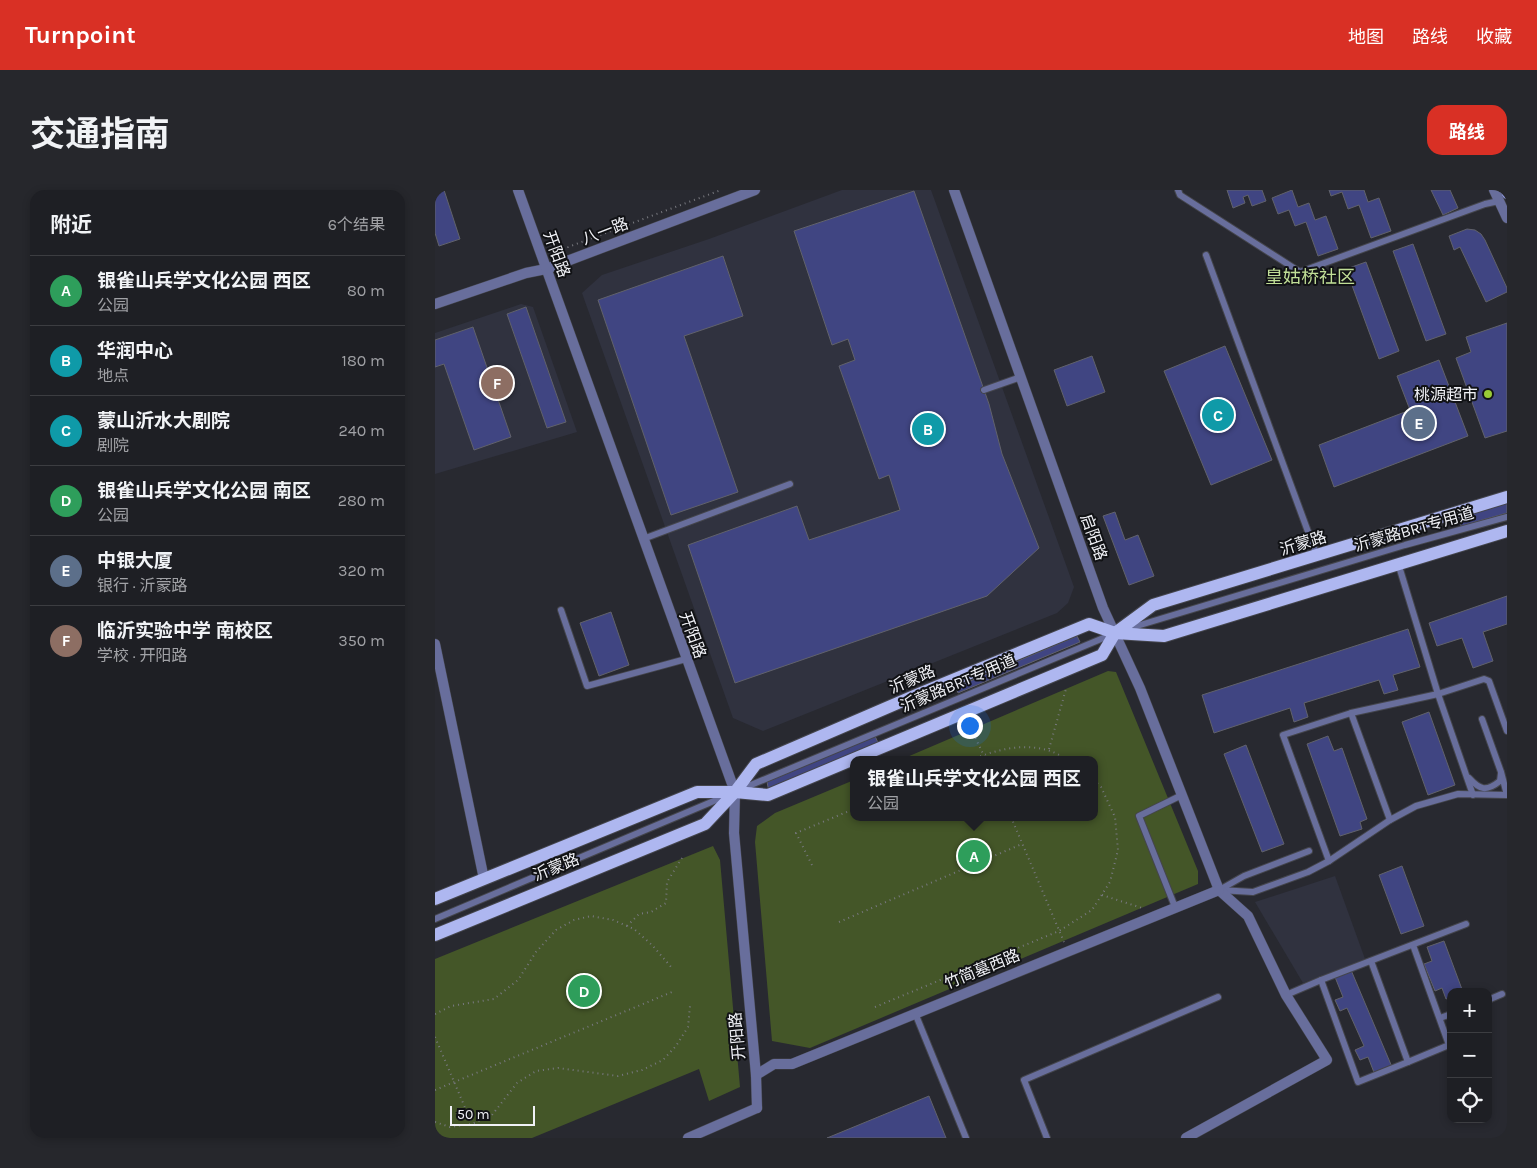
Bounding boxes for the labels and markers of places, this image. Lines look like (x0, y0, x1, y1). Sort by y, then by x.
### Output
pin: F (481, 364, 513, 402)
place label: 桃源超市 (1414, 385, 1478, 404)
marker: 桃源超市 (1482, 388, 1494, 400)
pin: C (1202, 396, 1234, 434)
pin: E (1403, 404, 1435, 442)
pin: B (912, 410, 944, 448)
pin: A (958, 837, 990, 875)
pin: D (568, 972, 600, 1010)

